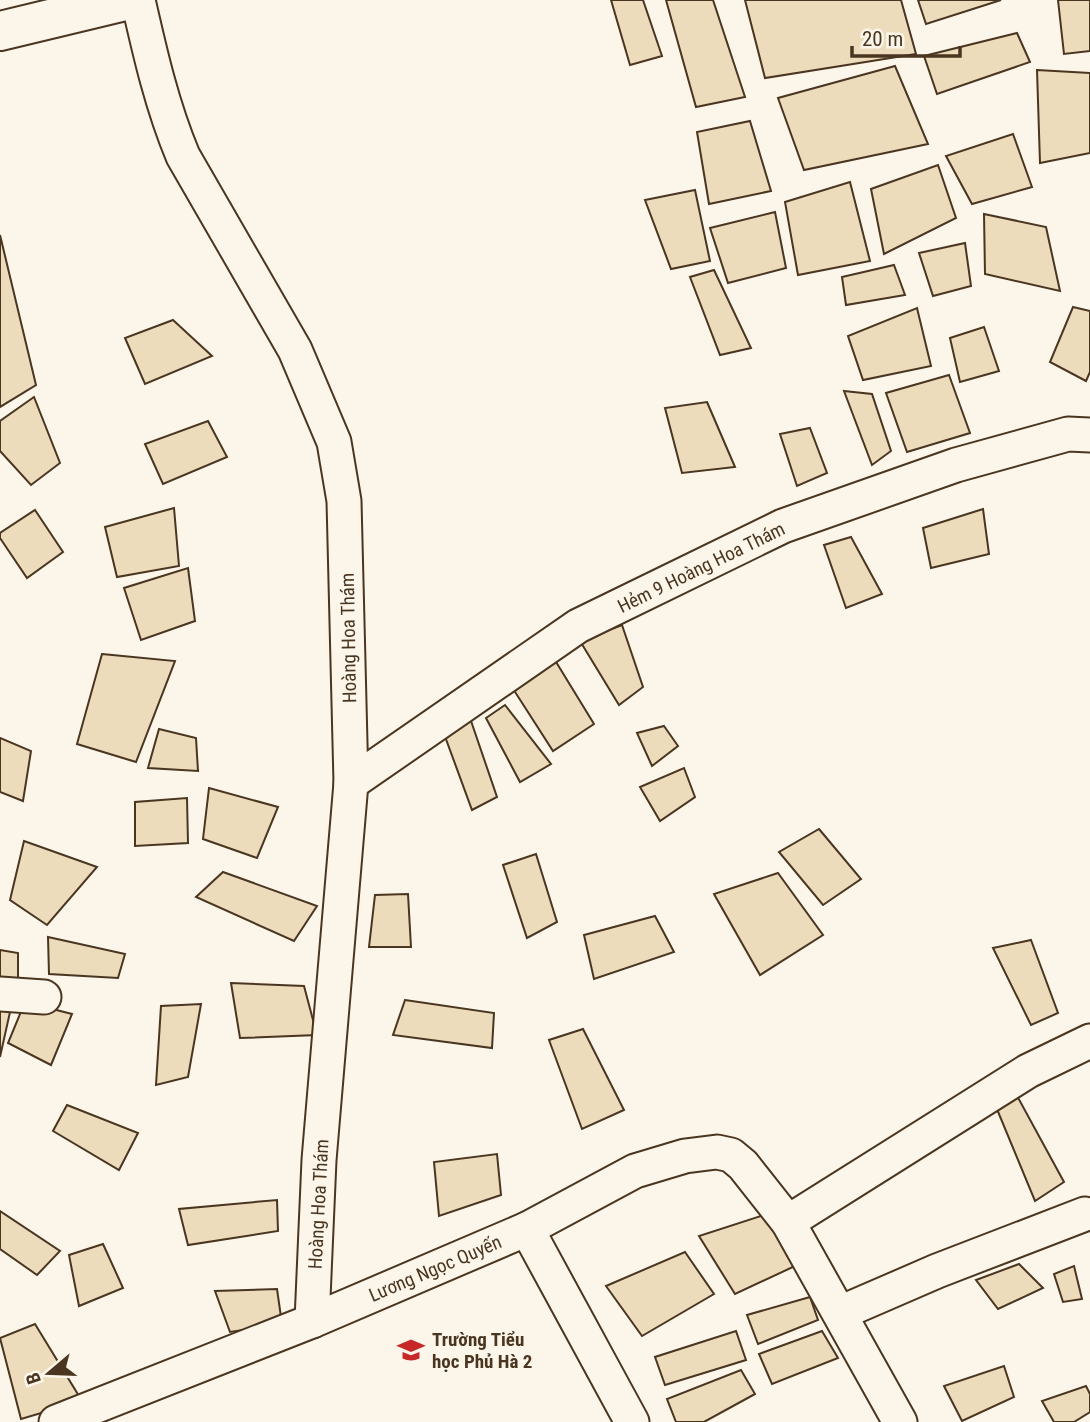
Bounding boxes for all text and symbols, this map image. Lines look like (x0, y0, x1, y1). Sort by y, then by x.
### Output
scale bar (852, 14, 960, 58)
text: 20 m (862, 27, 903, 51)
street label: Hẻm 9 Hoàng Hoa Thám (614, 517, 789, 618)
street label: Hoàng Hoa Thám (336, 573, 361, 703)
street label: Hoàng Hoa Thám (304, 1138, 333, 1270)
street label: Lương Ngọc Quyến (365, 1230, 505, 1307)
place label: Trường Tiểu học Phủ Hà 2 (432, 1328, 532, 1373)
school or university icon: Trường Tiểu học Phủ Hà 2 (396, 1335, 426, 1365)
north arrow (14, 1338, 84, 1408)
text: B (21, 1370, 46, 1387)

